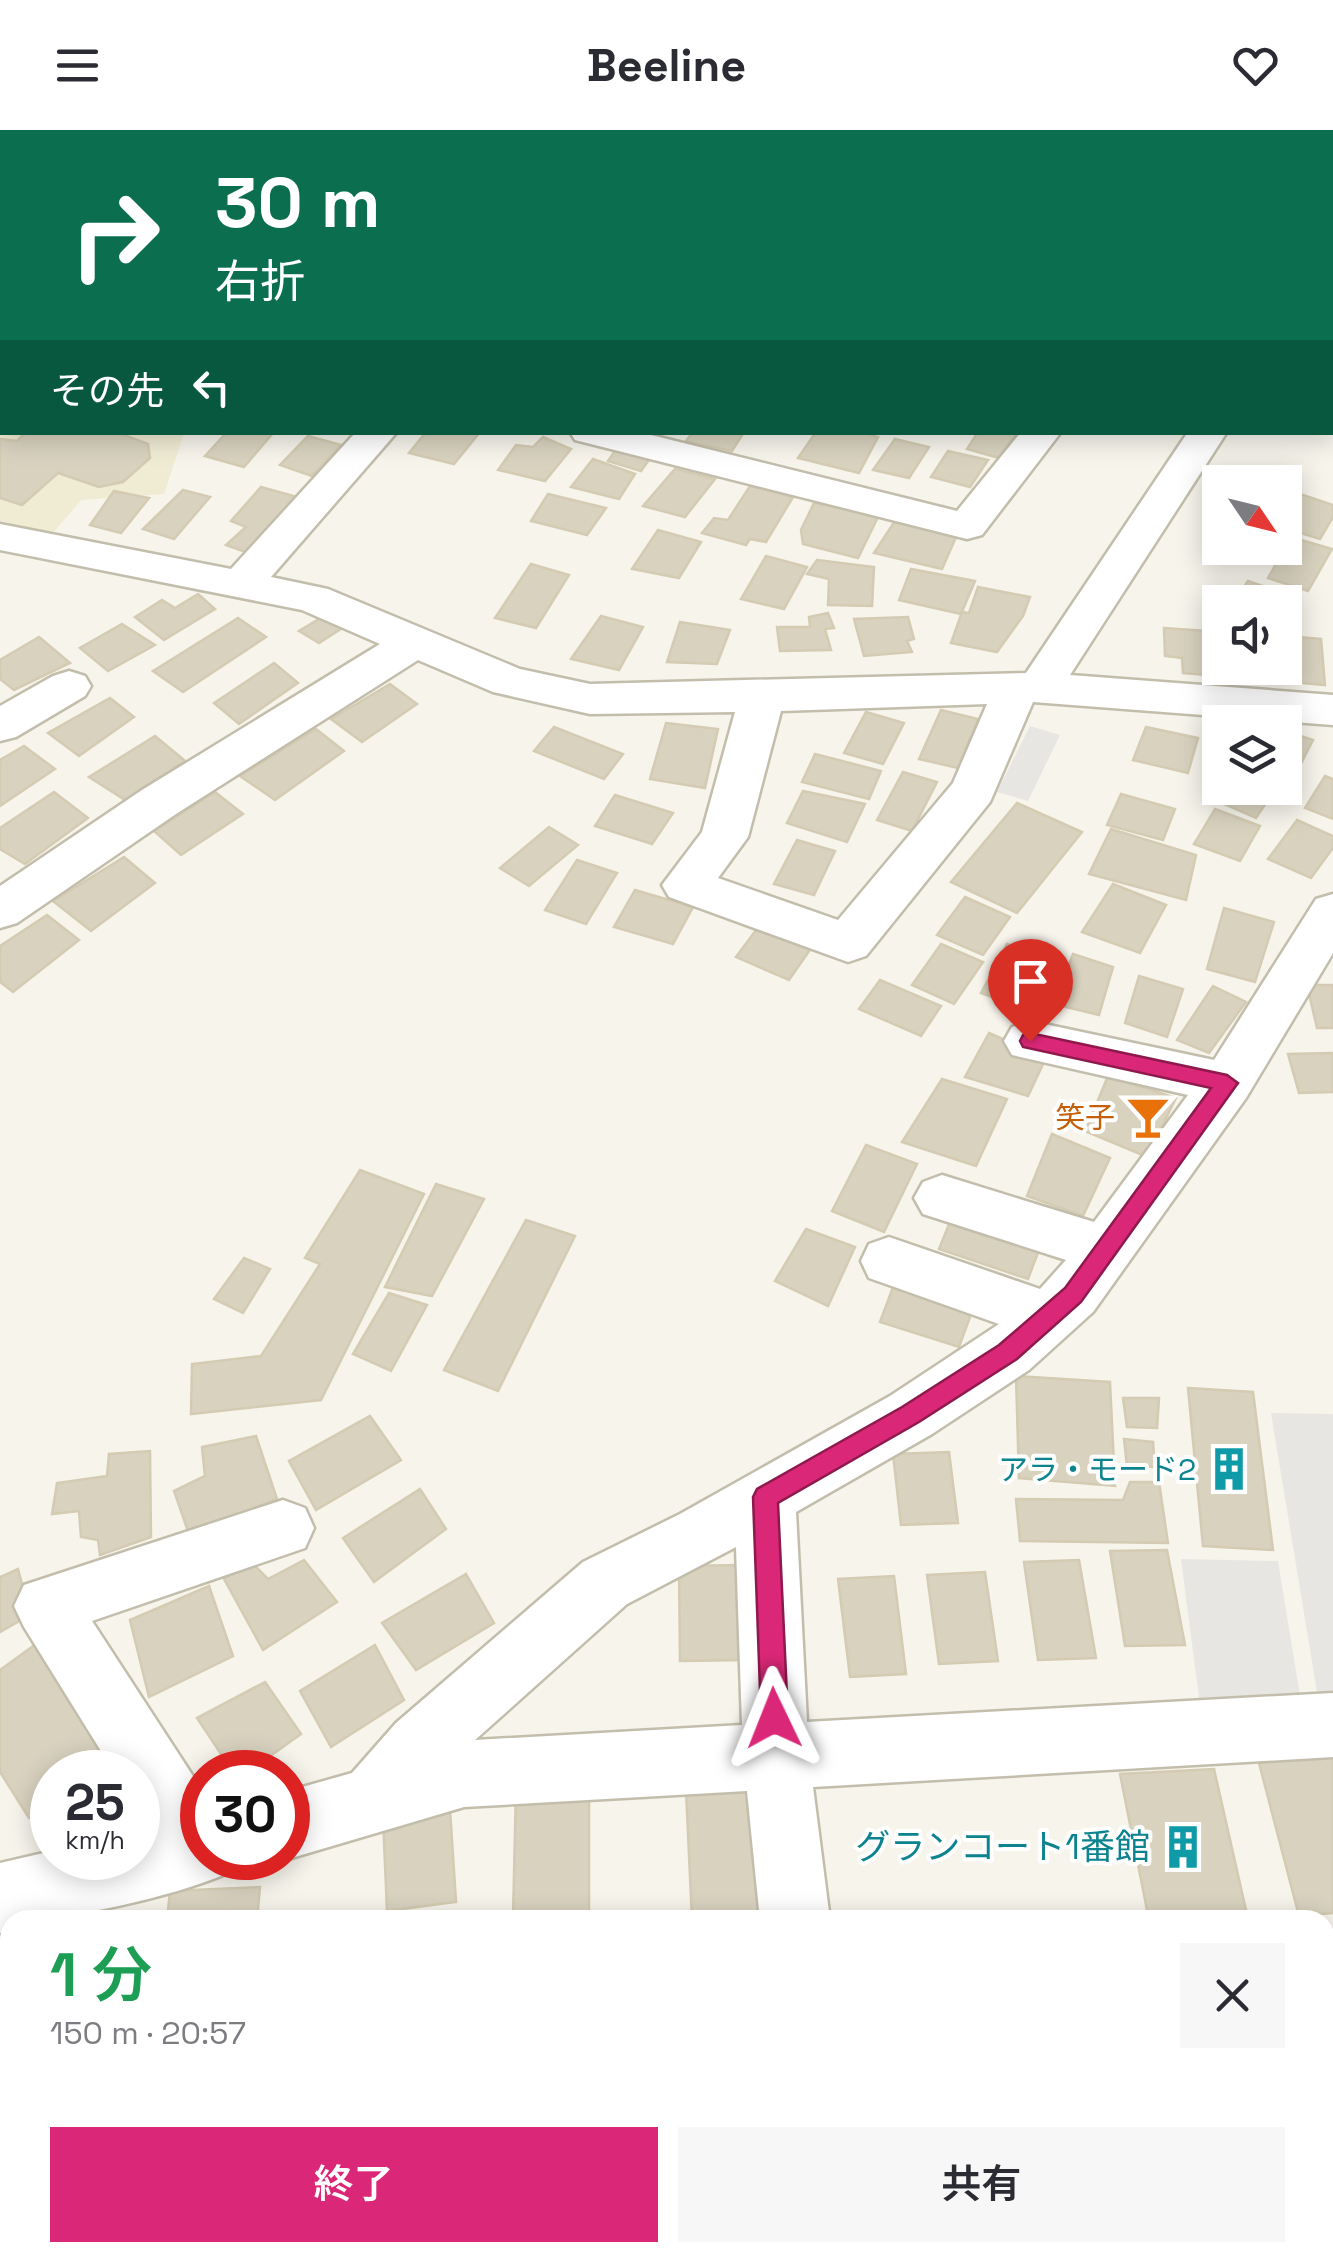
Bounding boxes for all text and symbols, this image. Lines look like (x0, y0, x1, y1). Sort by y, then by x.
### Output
text: Beeline (587, 37, 746, 94)
icon: menu (50, 38, 105, 93)
icon: heart (1228, 38, 1283, 93)
text: 30 m (215, 158, 380, 247)
icon: right (50, 170, 180, 300)
text: 右折 (215, 253, 305, 310)
icon: left (184, 360, 239, 415)
text: その先 (50, 367, 164, 415)
north arrow (1202, 465, 1302, 565)
map controls (1202, 465, 1302, 805)
button: sound (1202, 585, 1302, 685)
button: layers (1202, 705, 1302, 805)
pin (988, 939, 1073, 1042)
icon: arrive (1003, 954, 1058, 1009)
bar icon: 笑子 (1124, 1093, 1172, 1141)
place label: 笑子 (1055, 1098, 1115, 1137)
building icon: アラ・モード2 (1205, 1445, 1253, 1493)
place label: アラ・モード2 (998, 1450, 1196, 1489)
position arrow (722, 1666, 826, 1770)
speed limit sign: 30 (180, 1750, 310, 1880)
text: 25 (65, 1771, 125, 1835)
building icon: グランコート1番館 (1159, 1823, 1207, 1871)
text: km/h (65, 1824, 125, 1856)
place label: グランコート1番館 (855, 1825, 1150, 1869)
text: 1 分 (50, 1937, 152, 2014)
button: close (1180, 1943, 1285, 2048)
text: 150 m · 20:57 (50, 2013, 246, 2053)
button: 終了 (50, 2127, 658, 2242)
button: 共有 (678, 2127, 1285, 2242)

